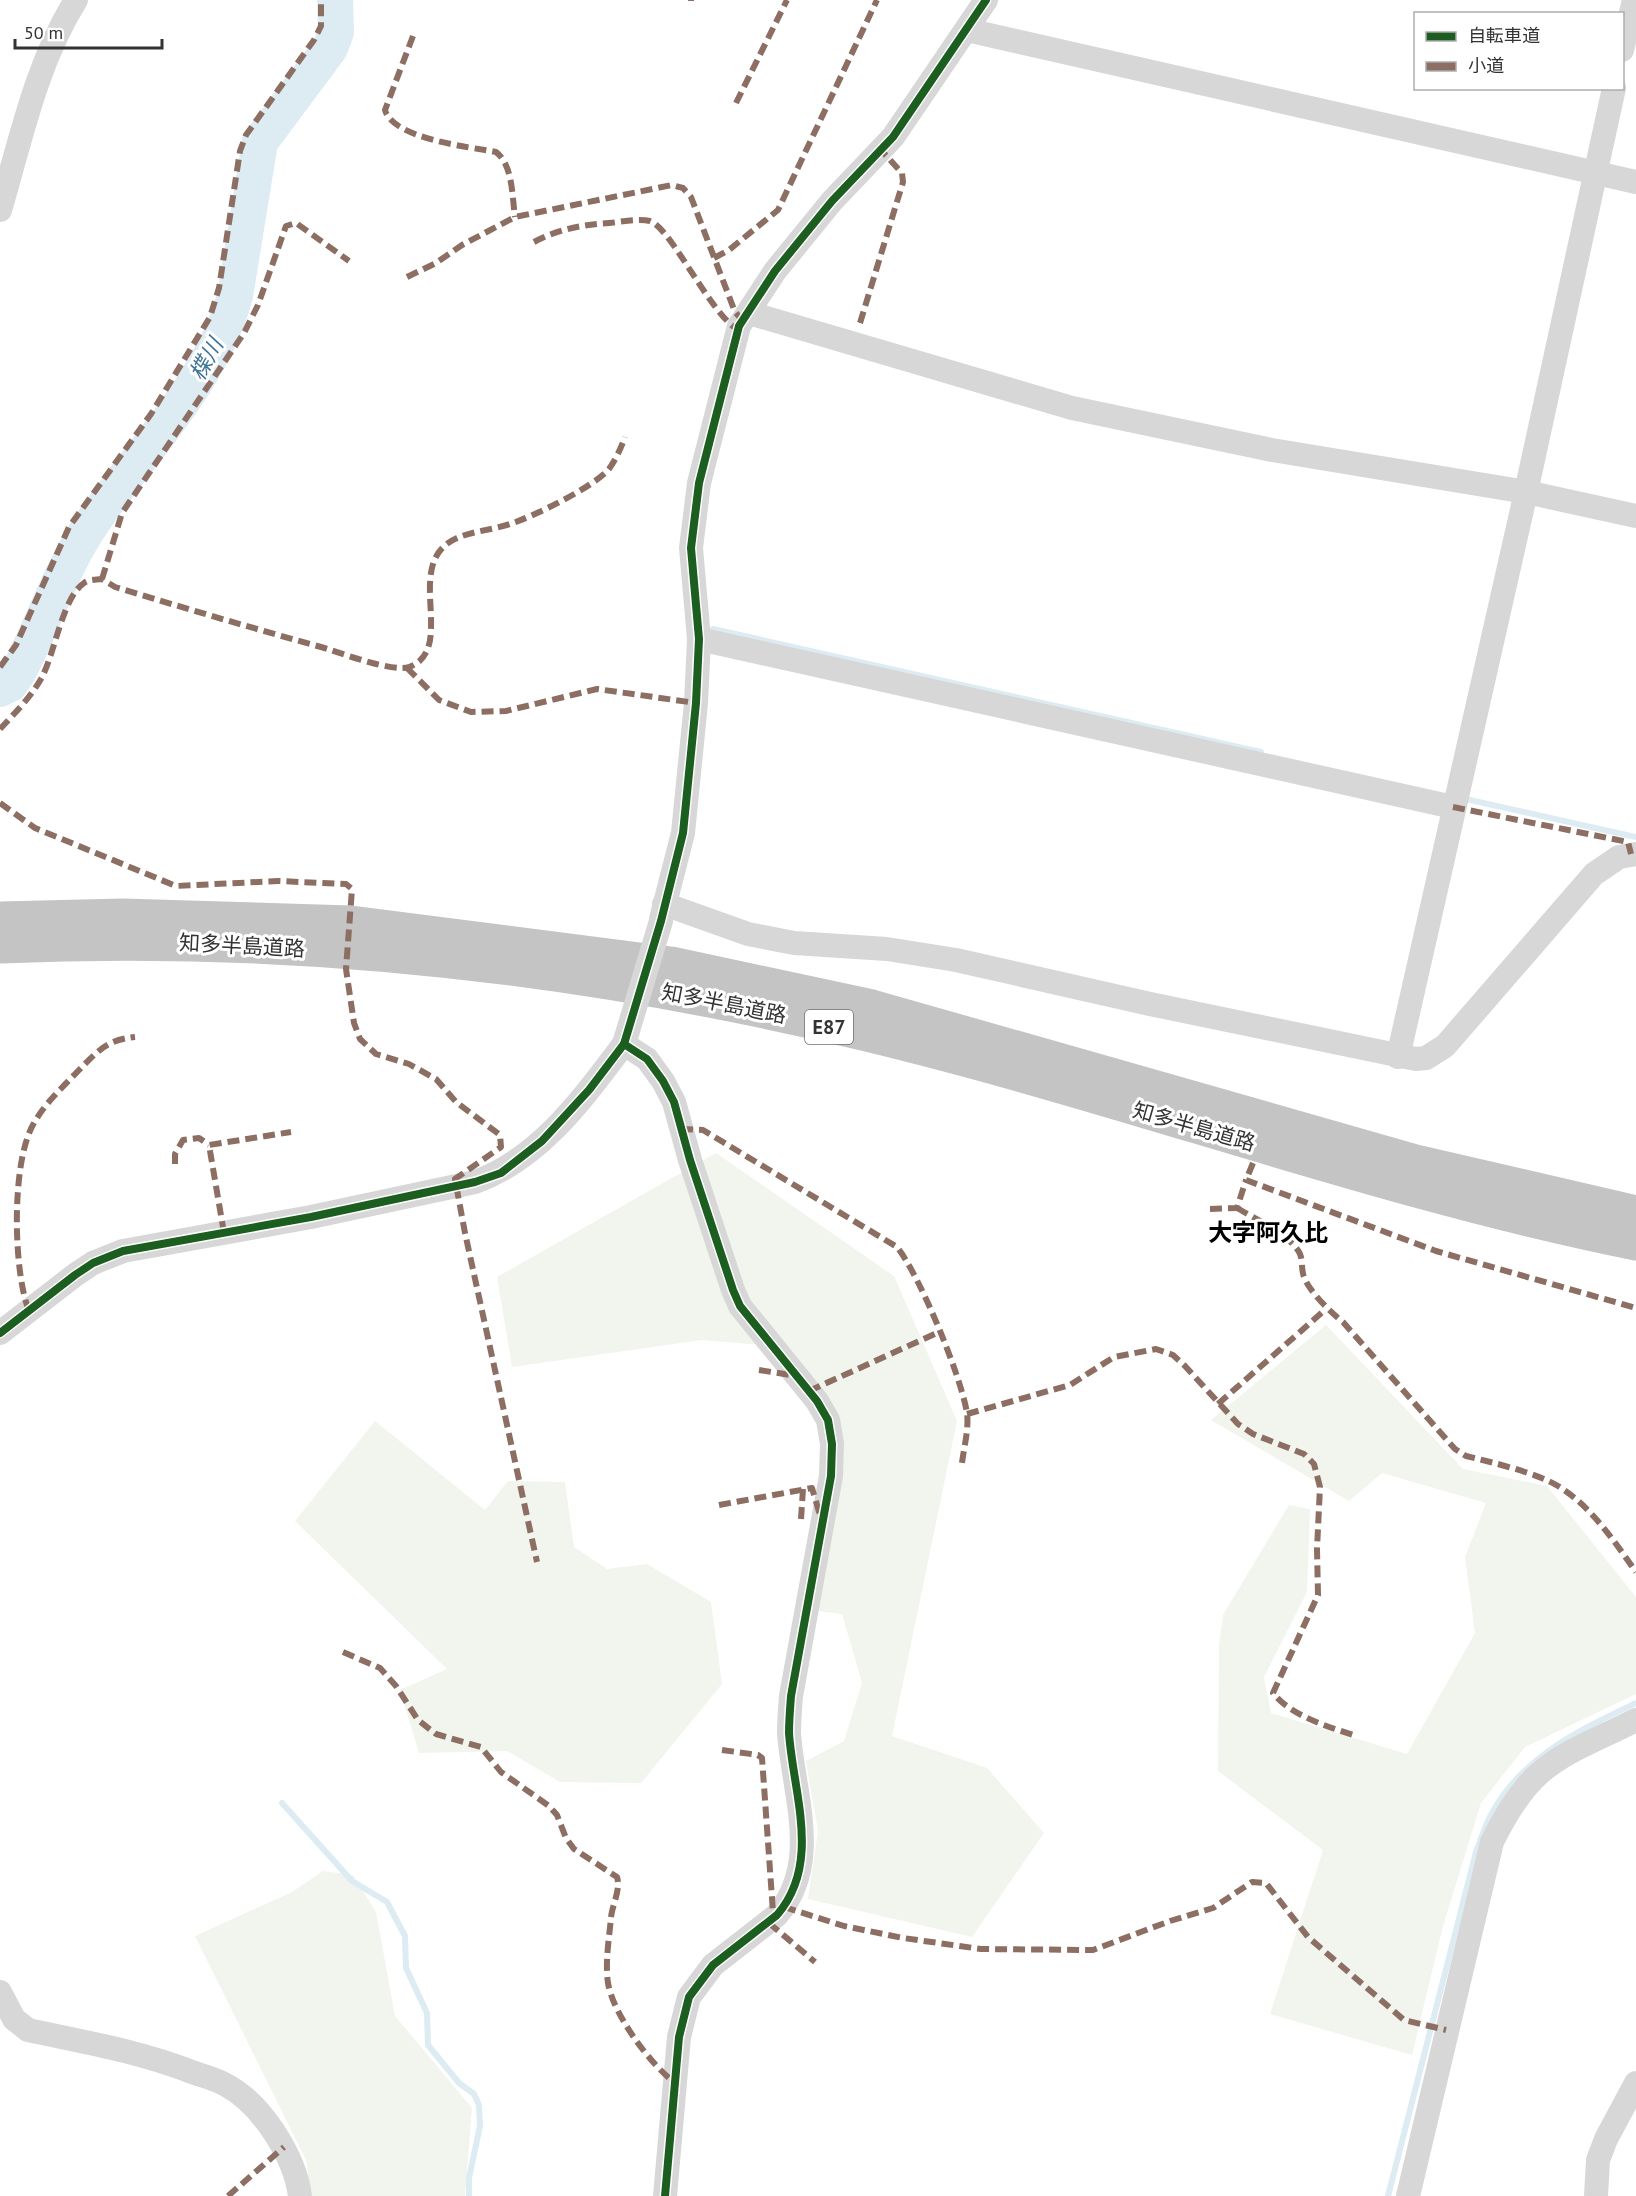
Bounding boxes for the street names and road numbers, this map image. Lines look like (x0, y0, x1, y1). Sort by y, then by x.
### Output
street label: 知多半島道路 (178, 929, 306, 962)
street label: 知多半島道路 (660, 978, 789, 1029)
road number: E87 (805, 1010, 853, 1044)
street label: 知多半島道路 (1130, 1096, 1258, 1157)

